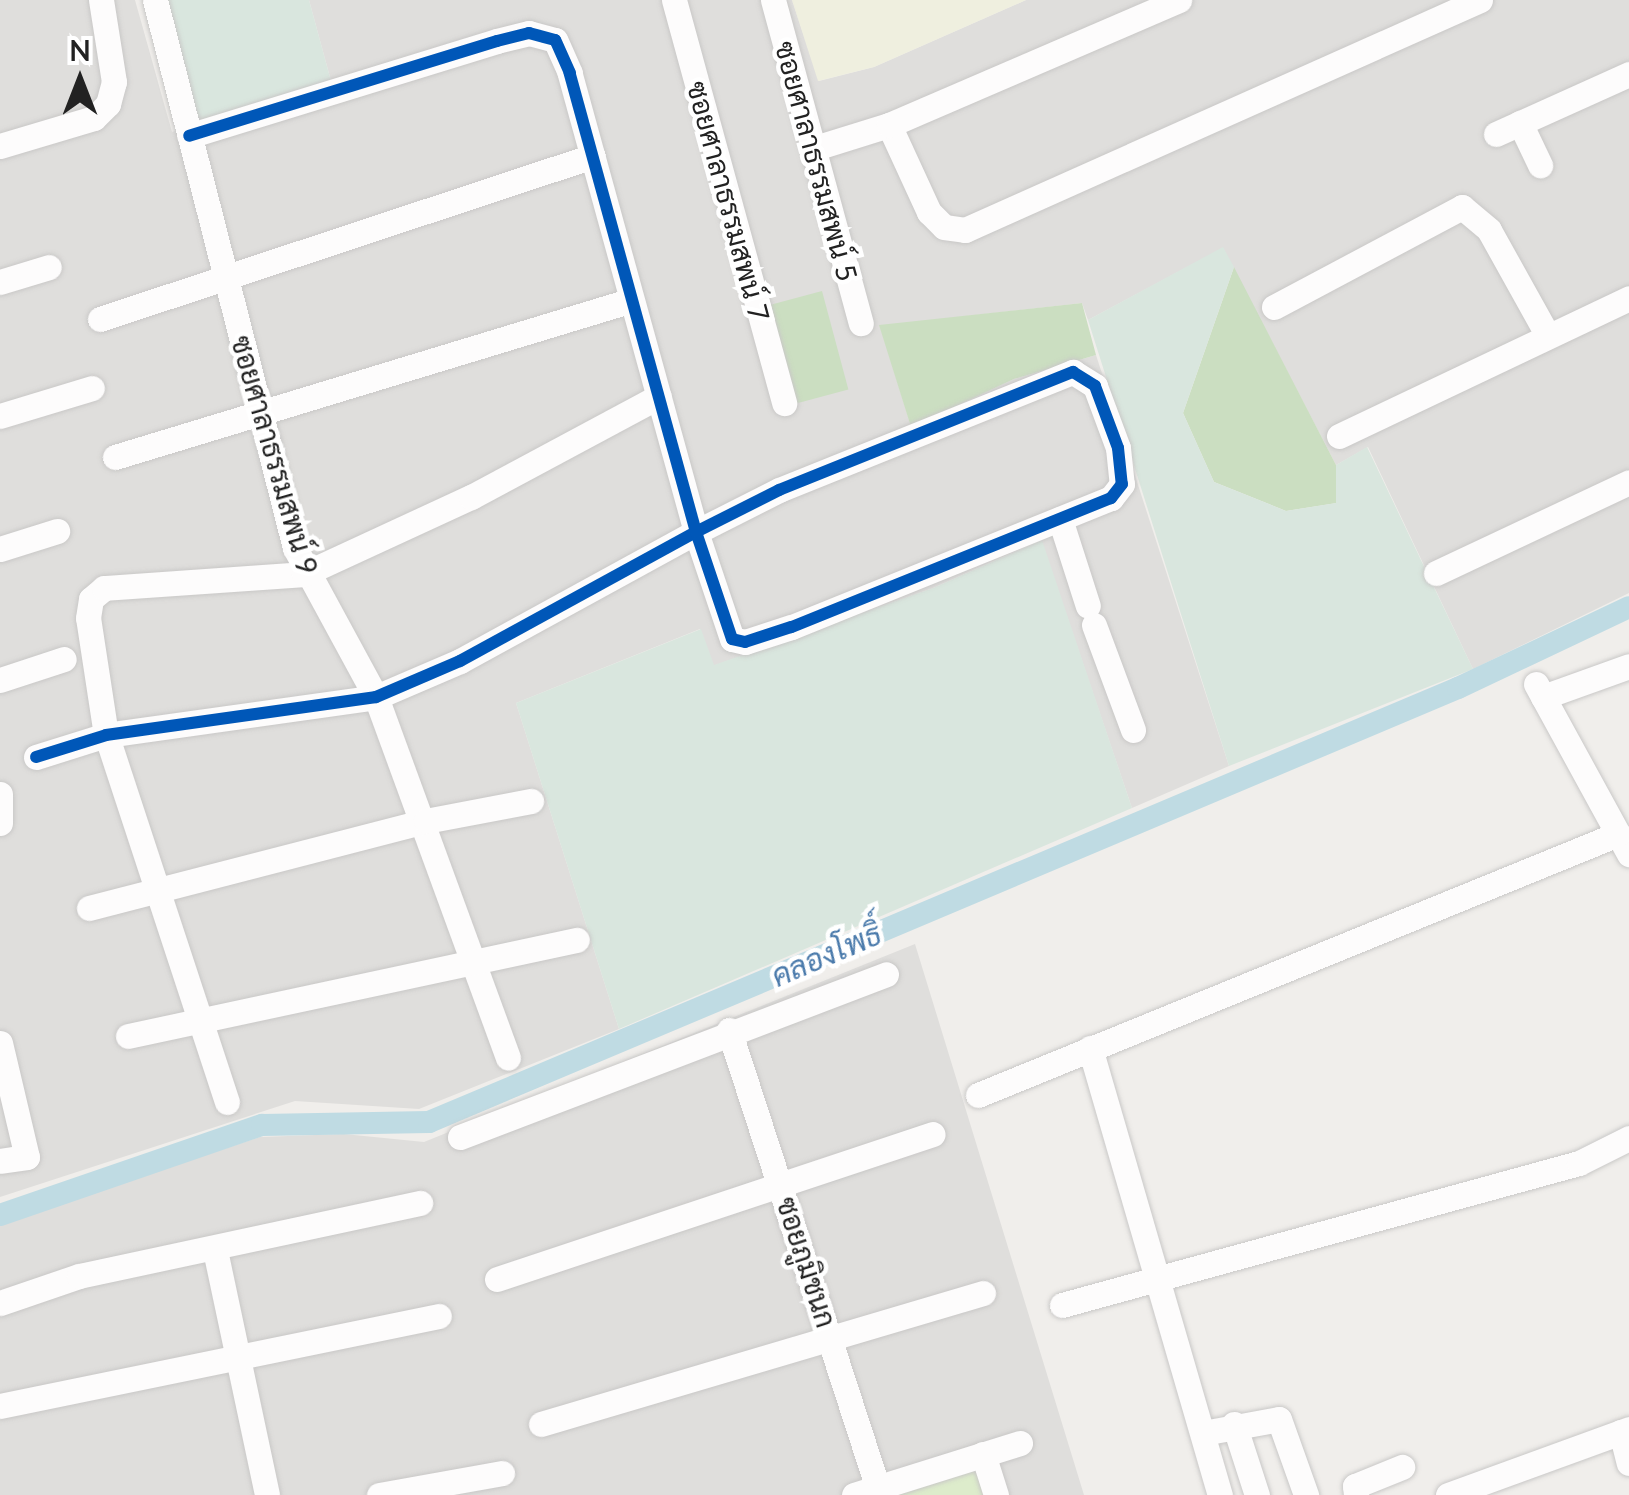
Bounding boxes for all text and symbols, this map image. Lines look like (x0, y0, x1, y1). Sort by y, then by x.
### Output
north arrow (30, 30, 130, 130)
text: N (69, 33, 91, 67)
street label: ซอยศาลาธรรมสพน์ 5 (769, 37, 865, 285)
street label: ซอยศาลาธรรมสพน์ 7 (681, 77, 777, 325)
street label: ซอยศาลาธรรมสพน์ 9 (225, 332, 325, 578)
water label: คลองโพธิ์ (766, 915, 886, 993)
street label: ซอยภูมิชนก (770, 1193, 844, 1331)

